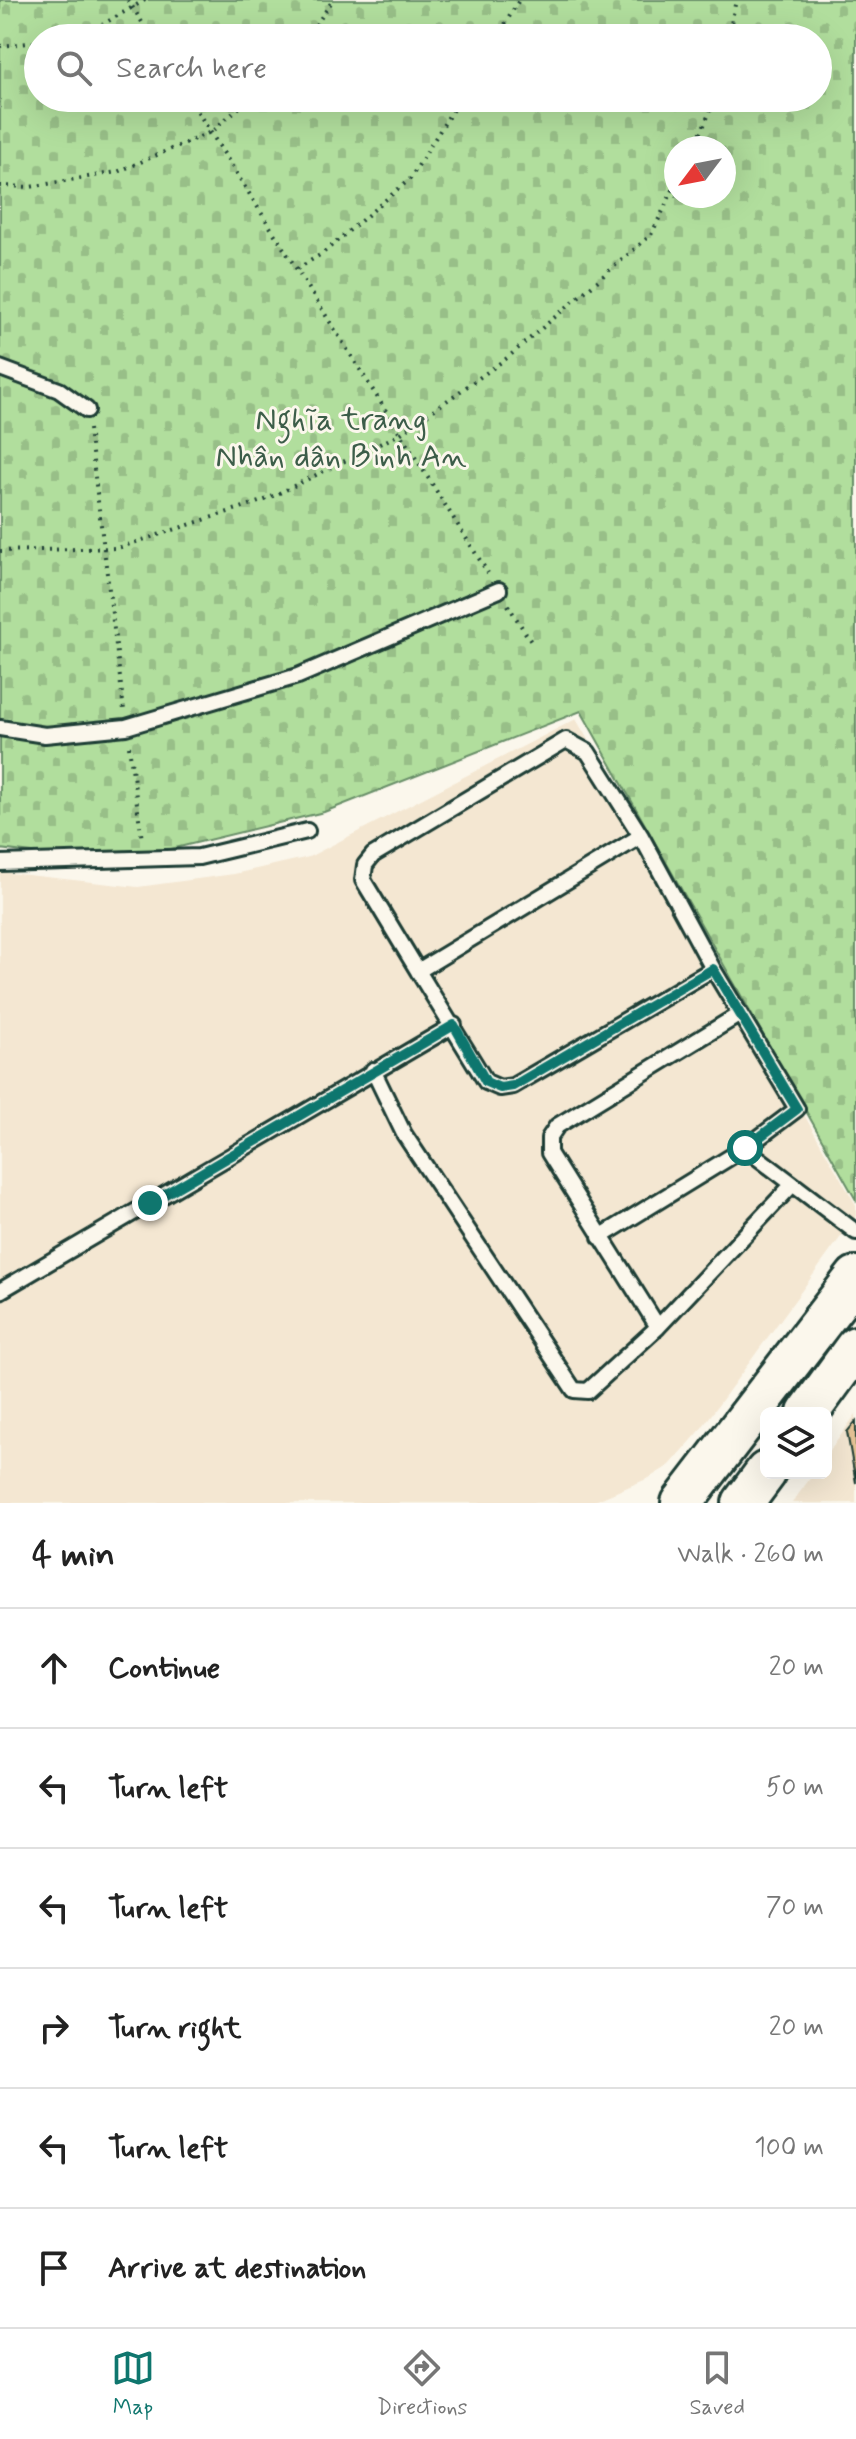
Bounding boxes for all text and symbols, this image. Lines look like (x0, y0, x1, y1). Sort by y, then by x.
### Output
search box (24, 24, 832, 112)
icon: search (52, 46, 96, 90)
text: Search here (116, 49, 267, 88)
north arrow (664, 136, 736, 208)
park label: Nghĩa trang Nhân dân Bình An (215, 399, 467, 478)
route start (727, 1130, 763, 1166)
route end (132, 1185, 168, 1221)
map controls (760, 1407, 832, 1479)
button: layers (760, 1407, 832, 1479)
text: 4 min (32, 1533, 115, 1578)
text: Walk · 260 m (677, 1538, 824, 1572)
icon: ahead (32, 1646, 76, 1690)
text: Continue (108, 1649, 220, 1688)
text: 20 m (769, 1651, 824, 1685)
icon: left (32, 1766, 76, 1810)
text: Turn left (108, 1769, 228, 1808)
text: 50 m (766, 1771, 824, 1805)
icon: left (32, 1886, 76, 1930)
text: Turn left (108, 1889, 228, 1928)
text: 70 m (766, 1891, 824, 1925)
icon: right (32, 2006, 76, 2050)
text: Turn right (108, 2009, 241, 2048)
text: 20 m (769, 2011, 824, 2045)
icon: left (32, 2126, 76, 2170)
text: Turn left (108, 2129, 228, 2168)
text: 100 m (754, 2131, 824, 2165)
icon: arrive (32, 2246, 76, 2290)
text: Arrive at destination (108, 2249, 366, 2288)
tab: Map (111, 2346, 155, 2422)
tab: Directions (377, 2346, 467, 2422)
tab: Saved (689, 2346, 745, 2422)

